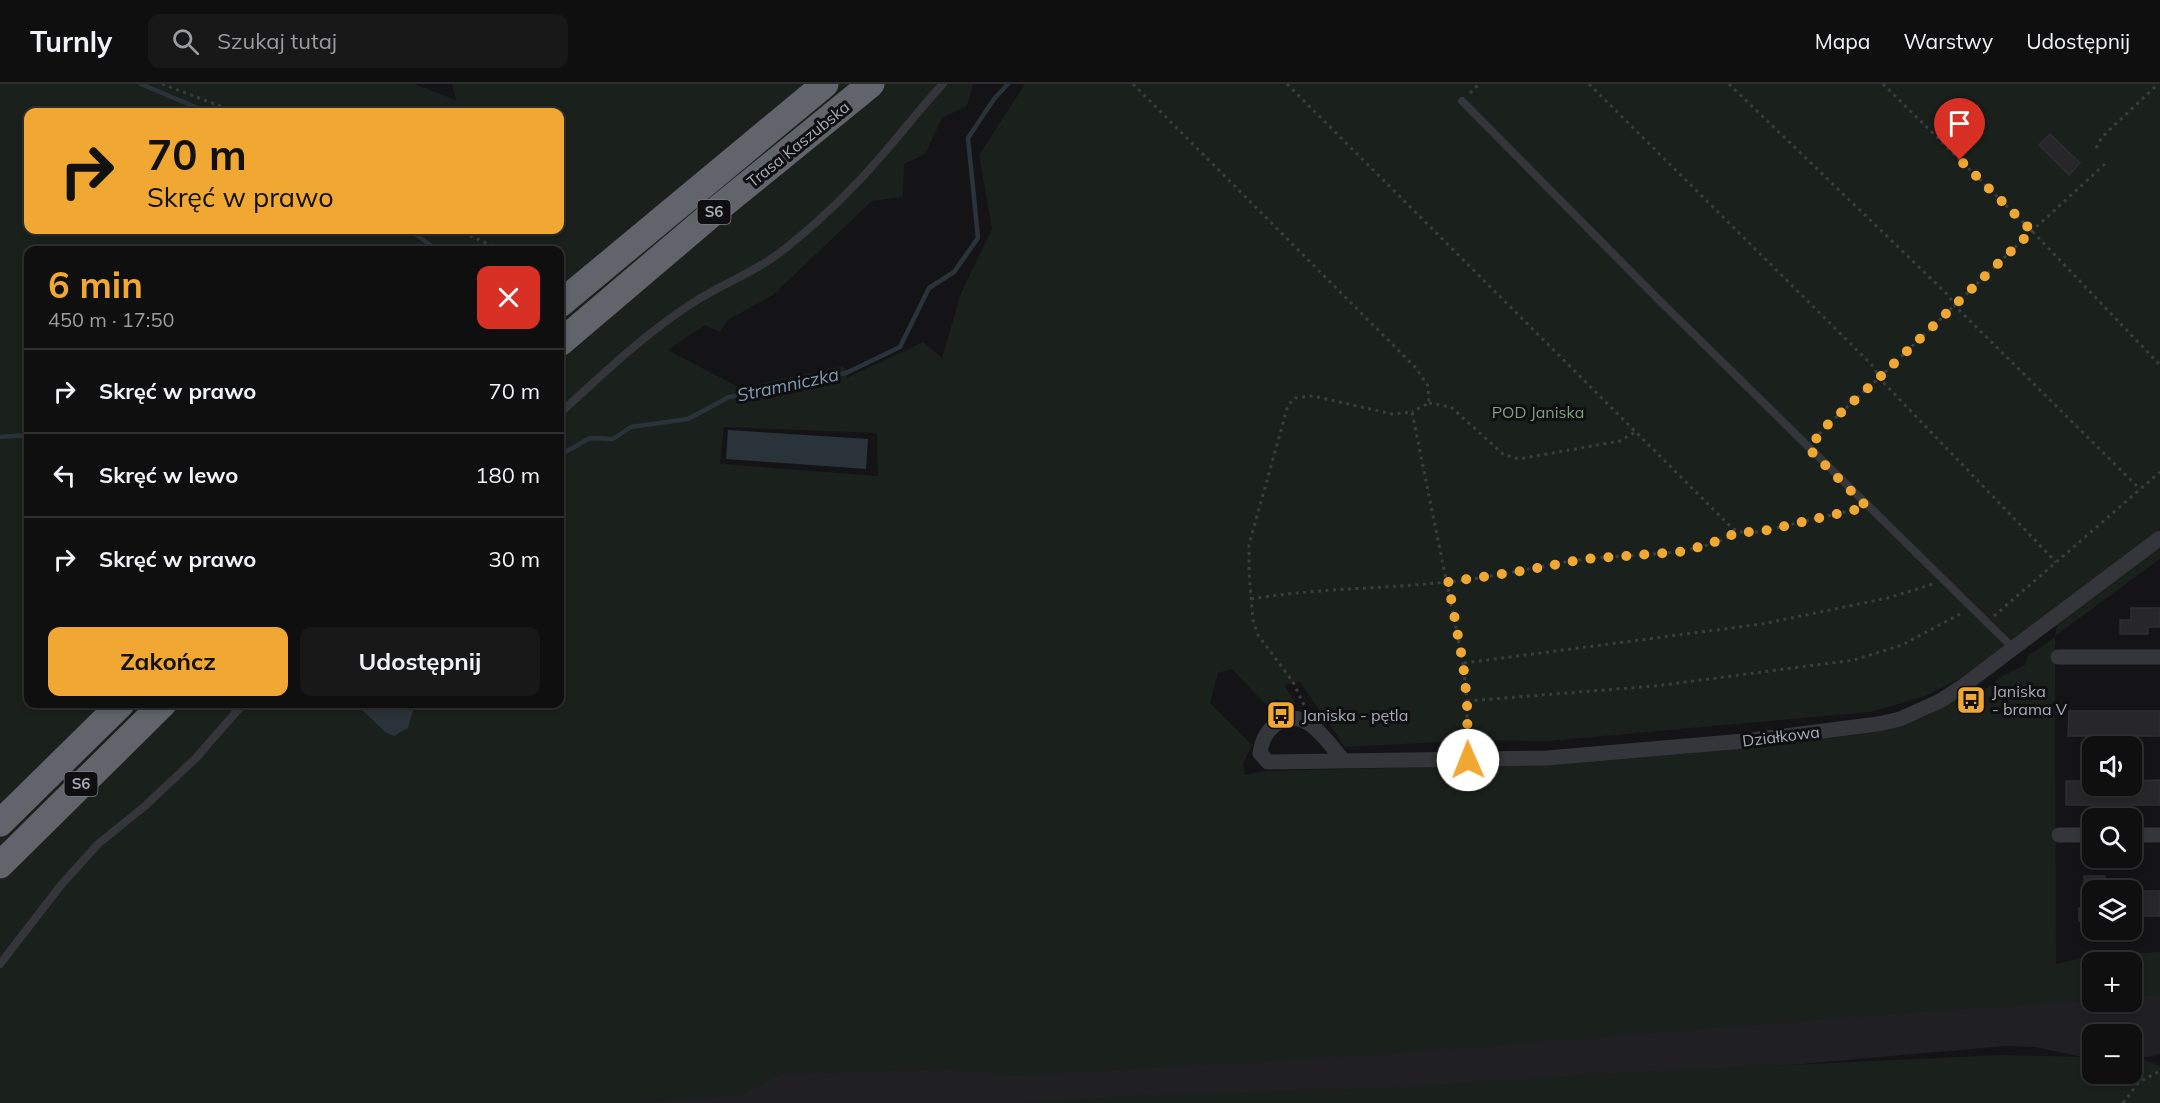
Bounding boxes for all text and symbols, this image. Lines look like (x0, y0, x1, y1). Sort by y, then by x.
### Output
search box (148, 14, 568, 68)
text: Turnly (30, 24, 112, 59)
icon: search (169, 25, 202, 58)
text: Szukaj tutaj (217, 27, 337, 55)
text: Mapa (1815, 28, 1870, 54)
text: Warstwy (1903, 28, 1993, 54)
text: Udostępnij (2026, 28, 2130, 54)
street label: Trasa Kaszubska (743, 97, 853, 191)
pin (1934, 98, 1985, 160)
icon: arrive (1943, 107, 1976, 140)
text: 70 m (147, 128, 247, 181)
icon: right (48, 132, 126, 210)
text: Skręć w prawo (147, 180, 334, 214)
road number: S6 (698, 200, 730, 224)
text: 6 min (48, 262, 143, 307)
button: close (477, 266, 540, 329)
text: 450 m · 17:50 (48, 307, 174, 332)
water label: Stramniczka (735, 362, 841, 407)
icon: right (48, 375, 81, 408)
text: Skręć w prawo (99, 377, 256, 405)
text: 70 m (489, 377, 540, 405)
park label: POD Janiska (1492, 402, 1584, 422)
icon: left (48, 459, 81, 492)
text: Skręć w lewo (99, 461, 238, 489)
text: 180 m (475, 461, 540, 489)
icon: right (48, 543, 81, 576)
text: Skręć w prawo (99, 545, 256, 573)
text: 30 m (489, 545, 540, 573)
button: Zakończ (48, 627, 288, 696)
button: Udostępnij (300, 627, 540, 696)
place label: Janiska - brama V (1992, 681, 2068, 719)
bus stop icon: Janiska - brama V (1955, 684, 1987, 716)
bus stop icon: Janiska - pętla (1265, 699, 1297, 731)
place label: Janiska - pętla (1302, 705, 1408, 725)
street label: Działkowa (1741, 721, 1821, 751)
position arrow (1436, 728, 1500, 792)
map controls (2082, 736, 2142, 1084)
button: sound (2082, 736, 2142, 796)
road number: S6 (64, 772, 98, 796)
button: search (2082, 808, 2142, 868)
button: layers (2082, 880, 2142, 940)
button: + (2082, 952, 2142, 1012)
button: − (2082, 1024, 2142, 1084)

